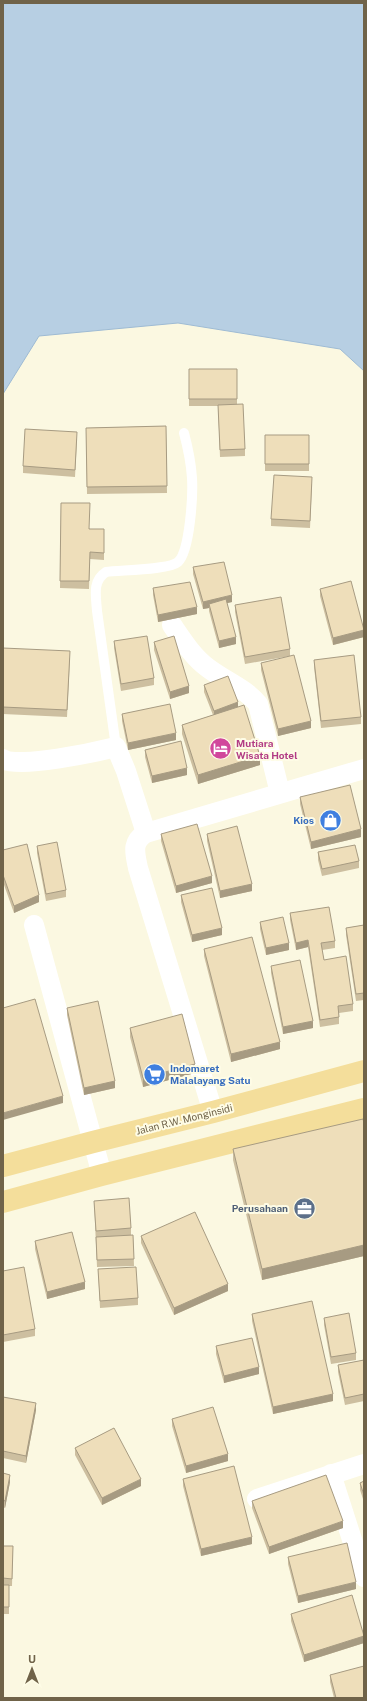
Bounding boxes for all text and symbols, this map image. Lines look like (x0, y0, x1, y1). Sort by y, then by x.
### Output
hotel icon: Mutiara Wisata Hotel (208, 736, 234, 762)
place label: Mutiara Wisata Hotel (236, 737, 297, 761)
shop icon: Kios (317, 807, 343, 833)
place label: Kios (293, 814, 314, 826)
supermarket icon: Indomaret Malalayang Satu (141, 1061, 167, 1087)
place label: Indomaret Malalayang Satu (170, 1062, 250, 1086)
street label: Jalan R.W. Monginsidi (134, 1101, 234, 1137)
office icon: Perusahaan (291, 1195, 317, 1221)
place label: Perusahaan (232, 1202, 288, 1214)
north arrow (12, 1649, 52, 1689)
text: U (28, 1653, 36, 1665)

